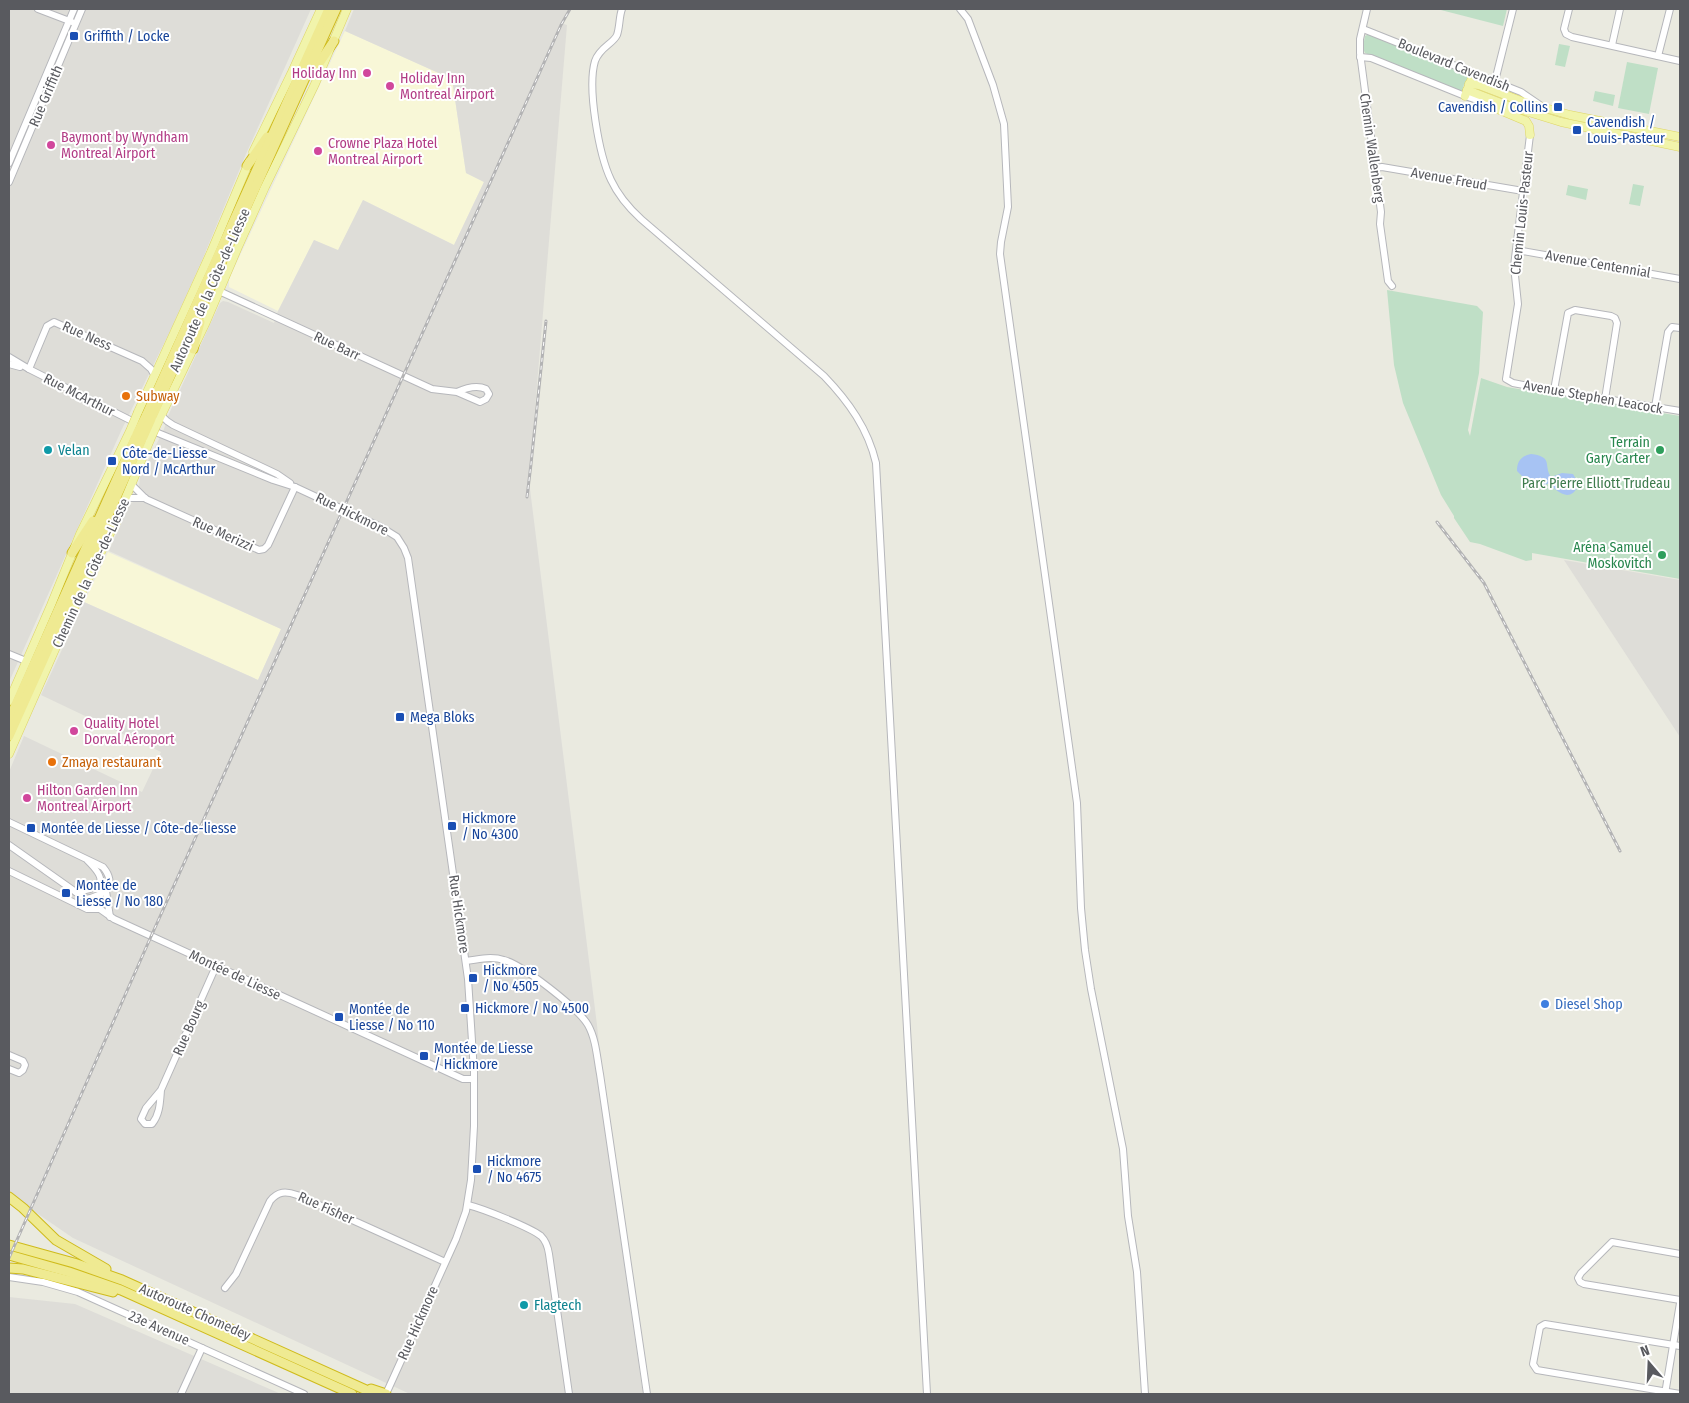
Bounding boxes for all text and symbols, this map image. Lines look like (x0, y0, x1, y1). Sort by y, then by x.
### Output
place label: Griffith / Locke (84, 28, 170, 45)
marker: Griffith / Locke (68, 30, 80, 42)
street label: Boulevard Cavendish (1395, 35, 1513, 95)
street label: Rue Griffith (25, 63, 67, 129)
place label: Holiday Inn (292, 65, 357, 82)
marker: Holiday Inn (361, 67, 373, 79)
place label: Holiday Inn Montreal Airport (400, 70, 495, 103)
marker: Holiday Inn Montreal Airport (384, 80, 396, 92)
street label: Chemin Wallenberg (1356, 92, 1388, 204)
place label: Cavendish / Collins (1438, 99, 1548, 116)
marker: Cavendish / Collins (1552, 101, 1564, 113)
place label: Cavendish / Louis-Pasteur (1587, 114, 1665, 147)
marker: Cavendish / Louis-Pasteur (1571, 124, 1583, 136)
place label: Baymont by Wyndham Montreal Airport (61, 129, 188, 162)
place label: Crowne Plaza Hotel Montreal Airport (328, 135, 438, 168)
marker: Baymont by Wyndham Montreal Airport (45, 139, 57, 151)
marker: Crowne Plaza Hotel Montreal Airport (312, 145, 324, 157)
street label: Chemin Louis-Pasteur (1507, 150, 1537, 276)
street label: Avenue Freud (1409, 164, 1489, 194)
street label: Autoroute de la Côte-de-Liesse (166, 206, 254, 374)
street label: Avenue Centennial (1544, 246, 1652, 282)
street label: Rue Ness (60, 318, 114, 354)
street label: Rue Barr (311, 328, 363, 364)
street label: Rue McArthur (41, 370, 117, 420)
street label: Avenue Stephen Leacock (1522, 376, 1664, 418)
place label: Subway (136, 388, 180, 405)
marker: Subway (120, 390, 132, 402)
place label: Terrain Gary Carter (1586, 434, 1650, 467)
place label: Velan (58, 442, 90, 459)
marker: Velan (42, 444, 54, 456)
marker: Terrain Gary Carter (1654, 444, 1666, 456)
place label: Côte-de-Liesse Nord / McArthur (122, 445, 215, 478)
marker: Côte-de-Liesse Nord / McArthur (106, 455, 118, 467)
park label: Parc Pierre Elliott Trudeau (1522, 475, 1670, 492)
street label: Rue Hickmore (313, 489, 391, 539)
street label: Chemin de la Côte-de-Liesse (49, 495, 133, 651)
street label: Rue Merizzi (190, 513, 256, 555)
place label: Aréna Samuel Moskovitch (1573, 539, 1652, 572)
marker: Aréna Samuel Moskovitch (1656, 549, 1668, 561)
place label: Mega Bloks (410, 709, 474, 726)
marker: Mega Bloks (394, 711, 406, 723)
place label: Quality Hotel Dorval Aéroport (84, 715, 175, 748)
marker: Quality Hotel Dorval Aéroport (68, 725, 80, 737)
place label: Zmaya restaurant (62, 754, 162, 771)
marker: Zmaya restaurant (46, 756, 58, 768)
place label: Hilton Garden Inn Montreal Airport (37, 782, 138, 815)
marker: Hilton Garden Inn Montreal Airport (21, 792, 33, 804)
place label: Hickmore / No 4300 (462, 810, 518, 843)
place label: Montée de Liesse / Côte-de-liesse (41, 820, 237, 837)
marker: Hickmore / No 4300 (446, 820, 458, 832)
marker: Montée de Liesse / Côte-de-liesse (25, 822, 37, 834)
street label: Rue Hickmore (445, 874, 473, 954)
place label: Montée de Liesse / No 180 (76, 877, 163, 910)
marker: Montée de Liesse / No 180 (60, 887, 72, 899)
street label: Montée de Liesse (186, 946, 284, 1004)
place label: Hickmore / No 4505 (483, 962, 539, 995)
marker: Hickmore / No 4505 (467, 972, 479, 984)
place label: Diesel Shop (1555, 996, 1623, 1013)
street label: Rue Bourg (169, 997, 209, 1058)
marker: Diesel Shop (1539, 998, 1551, 1010)
place label: Hickmore / No 4500 (475, 1000, 589, 1017)
place label: Montée de Liesse / No 110 (349, 1001, 435, 1034)
marker: Hickmore / No 4500 (459, 1002, 471, 1014)
marker: Montée de Liesse / No 110 (333, 1011, 345, 1023)
place label: Montée de Liesse / Hickmore (434, 1040, 533, 1073)
marker: Montée de Liesse / Hickmore (418, 1050, 430, 1062)
place label: Hickmore / No 4675 (487, 1153, 541, 1186)
marker: Hickmore / No 4675 (471, 1163, 483, 1175)
street label: Rue Fisher (295, 1188, 357, 1228)
street label: Autoroute Chomedey (137, 1280, 254, 1345)
street label: Rue Hickmore (394, 1283, 442, 1363)
place label: Flagtech (534, 1297, 582, 1314)
marker: Flagtech (518, 1299, 530, 1311)
street label: 23e Avenue (126, 1307, 192, 1349)
north arrow (1624, 1338, 1674, 1388)
text: N (1638, 1342, 1652, 1361)

